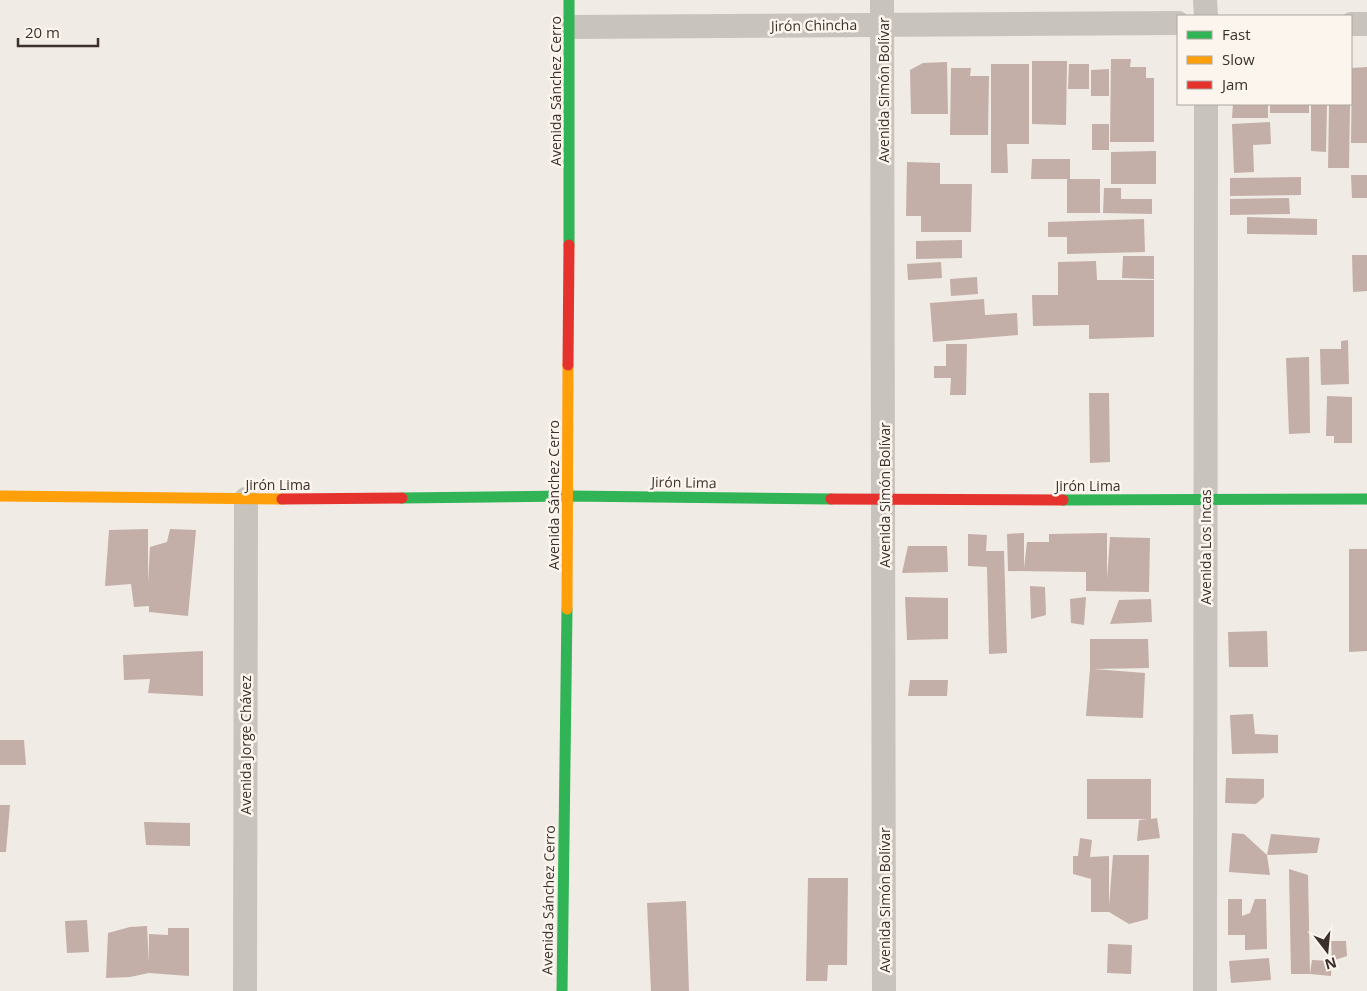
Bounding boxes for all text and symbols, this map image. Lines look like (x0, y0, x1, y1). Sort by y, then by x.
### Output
scale bar (18, 15, 98, 47)
street label: Jirón Chincha (769, 15, 857, 35)
legend (1177, 15, 1352, 105)
street label: Avenida Sánchez Cerro (546, 16, 565, 166)
street label: Avenida Simón Bolívar (874, 17, 893, 163)
text: 20 m (25, 22, 60, 42)
text: Fast (1222, 24, 1251, 44)
text: Slow (1222, 49, 1255, 69)
text: Jam (1220, 74, 1248, 94)
street label: Avenida Sánchez Cerro (544, 420, 563, 570)
street label: Avenida Simón Bolívar (875, 422, 894, 568)
street label: Jirón Lima (649, 472, 717, 492)
street label: Jirón Lima (243, 475, 311, 494)
street label: Jirón Lima (1053, 476, 1121, 495)
street label: Avenida Los Incas (1196, 489, 1215, 605)
street label: Avenida Jorge Chávez (236, 675, 255, 815)
street label: Avenida Sánchez Cerro (537, 825, 559, 975)
street label: Avenida Simón Bolívar (875, 827, 894, 973)
north arrow (1302, 926, 1352, 976)
text: N (1323, 953, 1339, 975)

